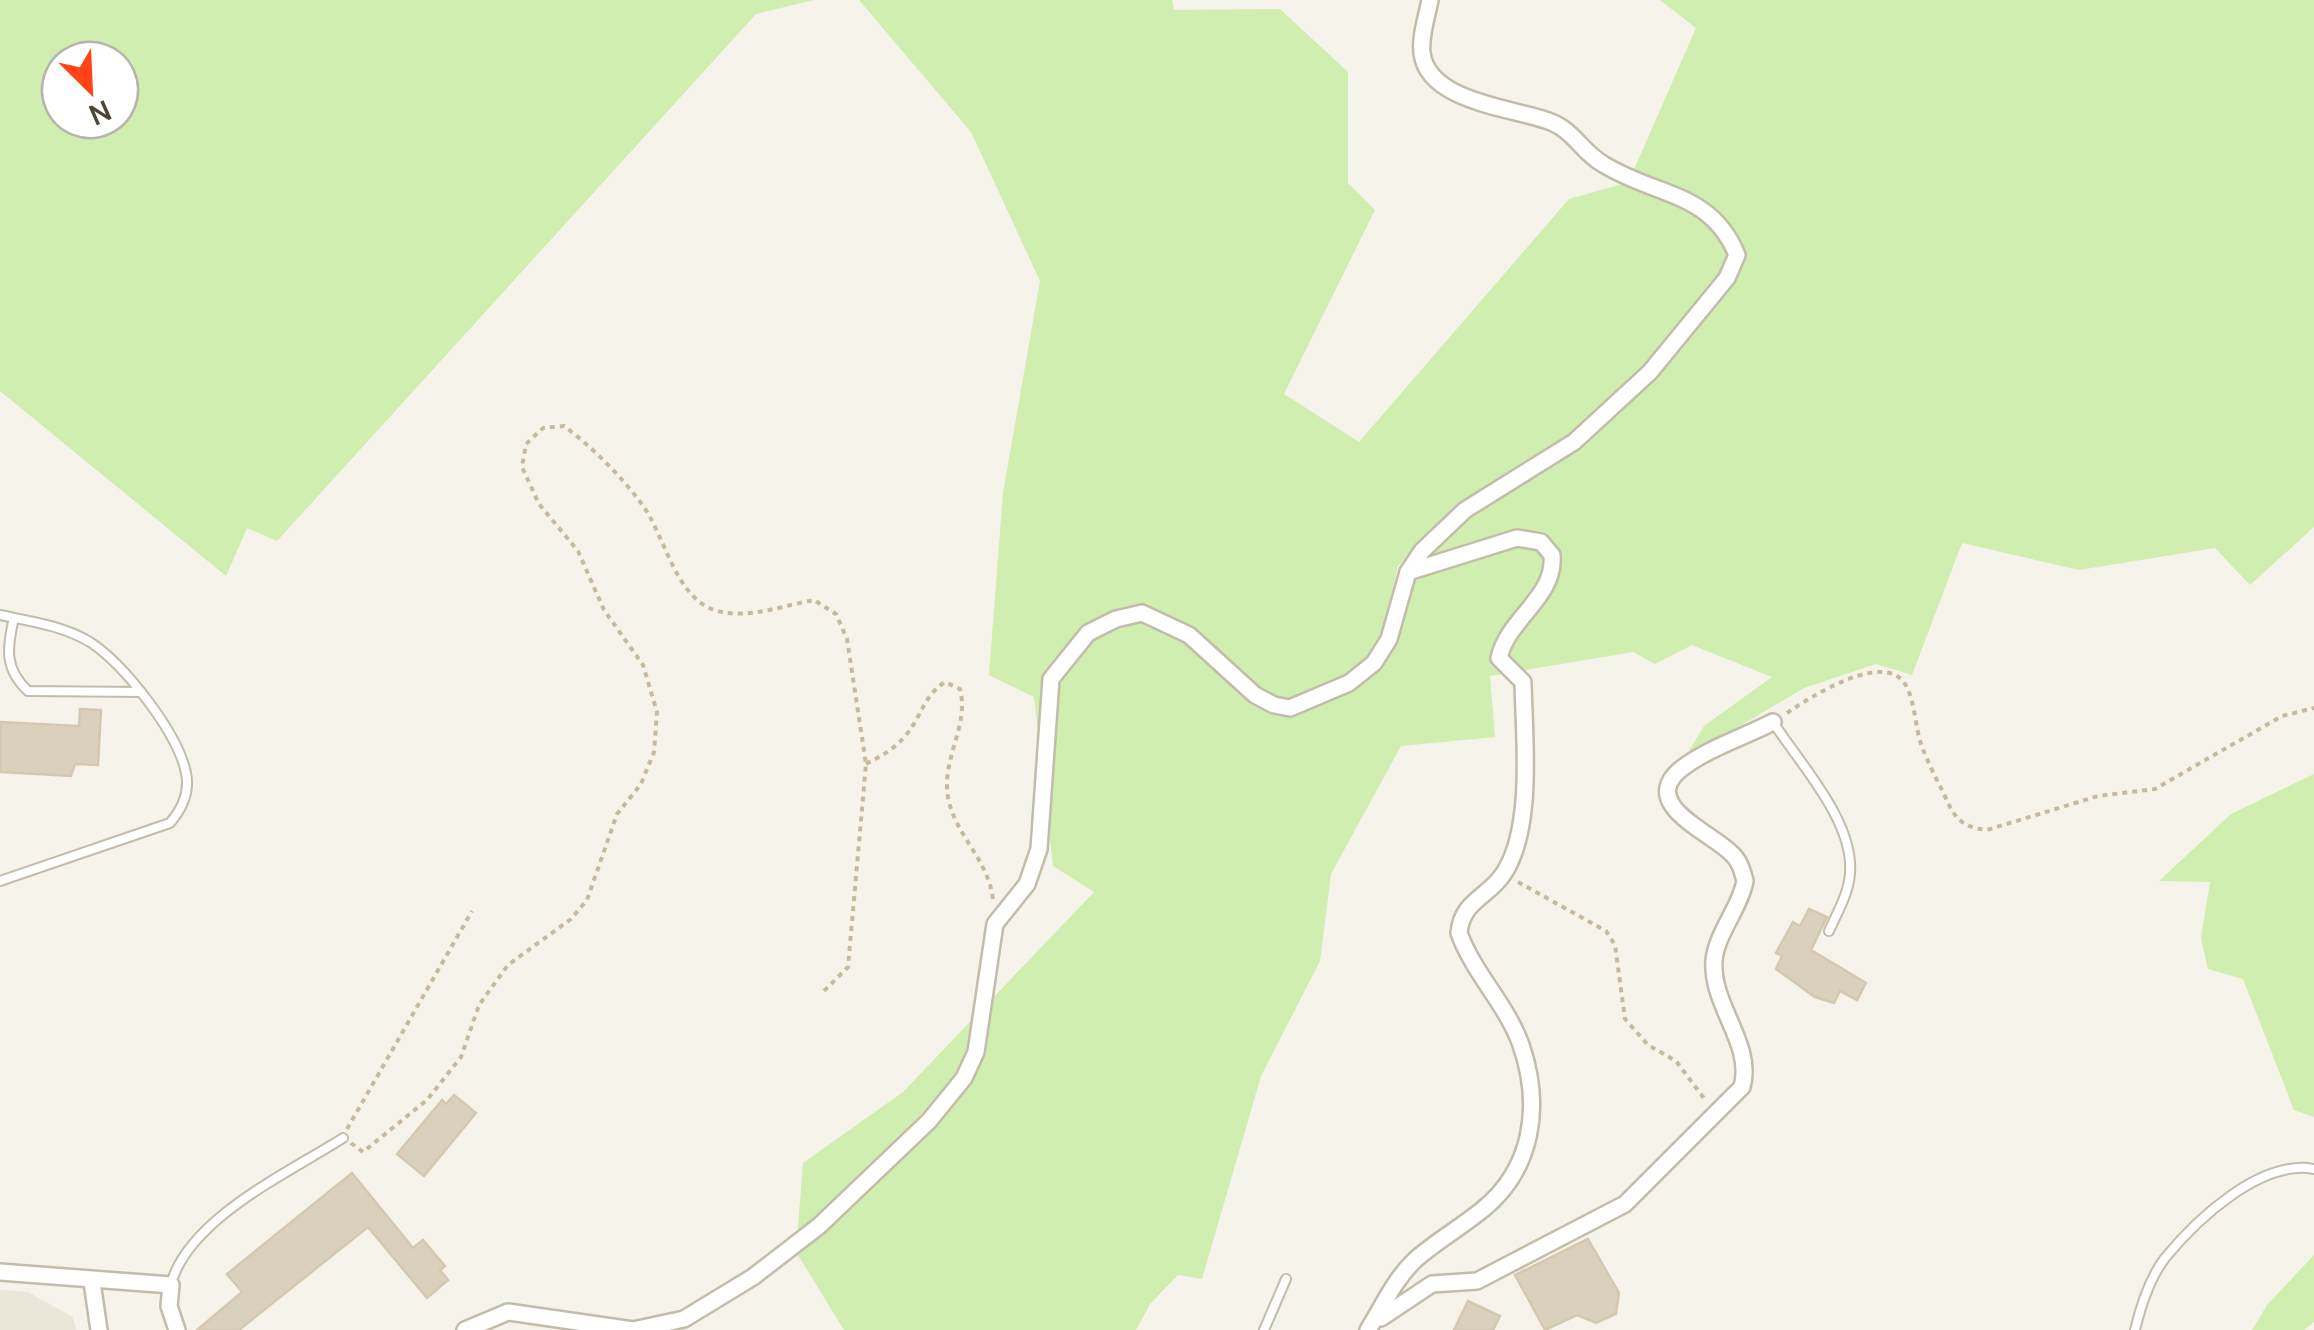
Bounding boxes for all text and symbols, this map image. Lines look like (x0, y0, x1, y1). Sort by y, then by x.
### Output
north arrow (40, 40, 140, 140)
text: N (84, 92, 117, 135)

